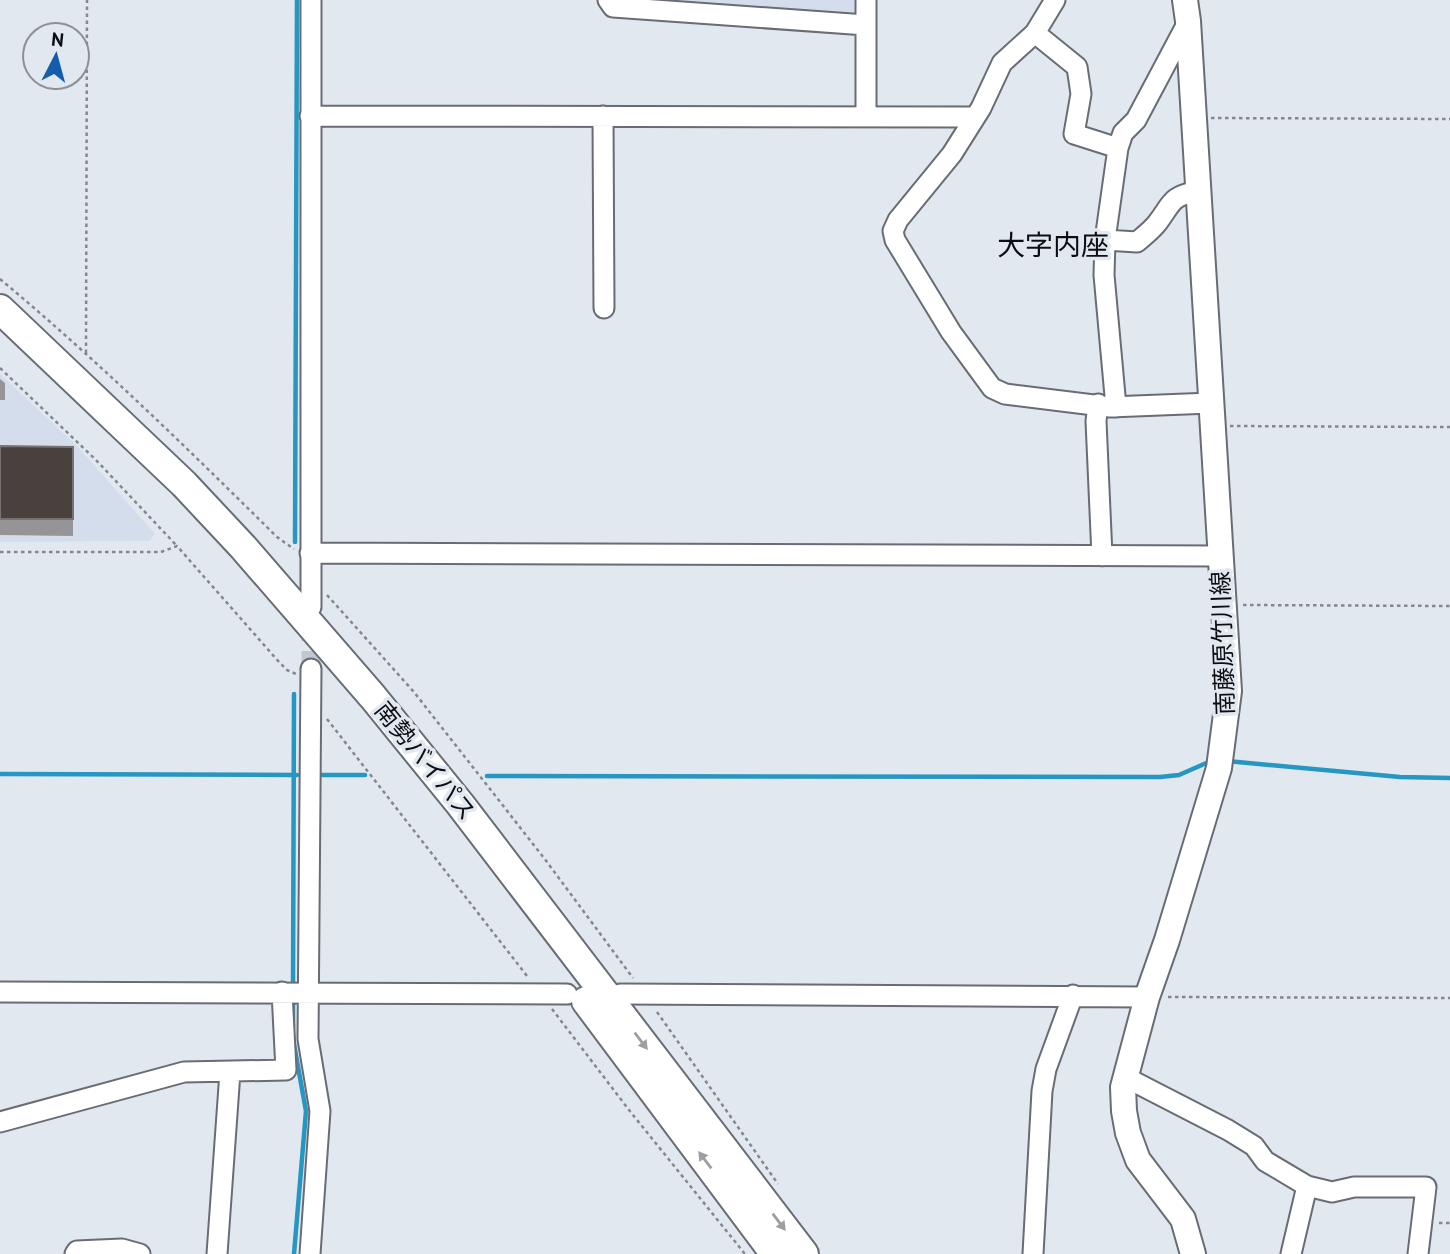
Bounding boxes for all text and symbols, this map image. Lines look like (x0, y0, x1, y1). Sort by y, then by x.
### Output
north arrow (21, 21, 91, 91)
text: N (50, 27, 65, 52)
district label: 大字内座 (997, 226, 1109, 263)
street label: 南藤原竹川線 (1204, 571, 1241, 716)
street label: 南勢バイパス (368, 695, 483, 826)
one-way arrow (633, 1032, 647, 1050)
one-way arrow (698, 1151, 712, 1169)
one-way arrow (772, 1212, 786, 1231)

